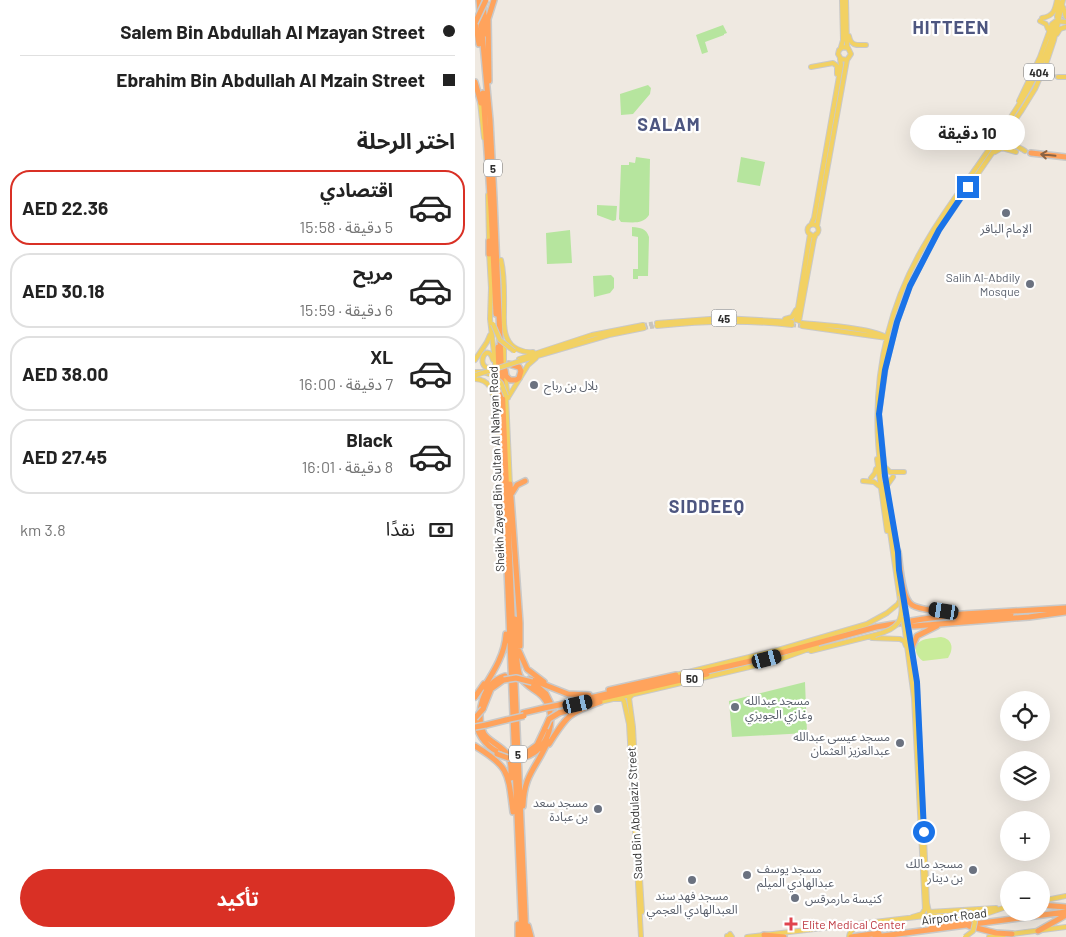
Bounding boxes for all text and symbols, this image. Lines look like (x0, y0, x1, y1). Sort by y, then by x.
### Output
district label: HITTEEN (912, 16, 990, 38)
text: Salem Bin Abdullah Al Mzayan Street (120, 20, 425, 43)
road number: 404 (1024, 64, 1054, 80)
text: Ebrahim Bin Abdullah Al Mzain Street (116, 68, 425, 91)
district label: SALAM (637, 113, 701, 135)
callout: 10 دقيقة (911, 114, 1025, 150)
text: 10 دقيقة (938, 123, 997, 142)
text: اختر الرحلة (357, 127, 455, 153)
one-way arrow (1041, 151, 1057, 160)
road number: 5 (484, 160, 502, 177)
route end (957, 176, 979, 198)
text: اقتصادي (320, 178, 393, 201)
icon: car (408, 185, 453, 230)
text: AED 22.36 (22, 196, 108, 219)
marker: الإمام الباقر (1000, 207, 1012, 219)
text: 5 دقيقة · 15:58 (300, 217, 393, 236)
place label: الإمام الباقر (979, 221, 1032, 238)
text: مريح (353, 261, 393, 284)
icon: car (408, 268, 453, 313)
place label: Salih Al-Abdily Mosque (946, 270, 1020, 298)
marker: Salih Al-Abdily Mosque (1024, 278, 1036, 290)
text: AED 30.18 (22, 279, 105, 302)
text: 6 دقيقة · 15:59 (300, 300, 393, 319)
road number: 45 (711, 310, 737, 326)
text: XL (370, 345, 393, 368)
icon: car (408, 351, 453, 396)
text: AED 38.00 (22, 362, 108, 385)
street label: Sheikh Zayed Bin Sultan Al Nahyan Road (485, 366, 507, 572)
text: 7 دقيقة · 16:00 (299, 374, 393, 393)
place label: بلال بن رباح (544, 378, 598, 395)
marker: بلال بن رباح (528, 379, 540, 391)
text: Black (346, 428, 393, 451)
icon: car (408, 434, 453, 479)
text: AED 27.45 (22, 445, 107, 468)
text: 8 دقيقة · 16:01 (302, 457, 393, 476)
district label: SIDDEEQ (669, 495, 745, 517)
icon: cash (427, 516, 455, 544)
text: نقدًا (386, 517, 415, 540)
text: 3.8 km (20, 520, 65, 539)
car (928, 601, 959, 621)
car (750, 648, 783, 670)
road number: 50 (681, 670, 703, 686)
map controls (1000, 691, 1050, 921)
button: locate (1000, 691, 1050, 741)
car (561, 693, 594, 715)
place label: مسجد عبدالله وغازي الجويزي (745, 693, 813, 725)
marker: مسجد عبدالله وغازي الجويزي (729, 701, 741, 713)
place label: مسجد عيسى عبدالله عبدالعزيز العثمان (793, 729, 890, 758)
marker: مسجد عيسى عبدالله عبدالعزيز العثمان (894, 737, 906, 749)
road number: 5 (509, 746, 527, 762)
street label: Saud Bin Abdulaziz Street (624, 746, 644, 880)
button: layers (1000, 751, 1050, 801)
place label: مسجد سعد بن عبادة (533, 795, 588, 824)
marker: مسجد سعد بن عبادة (592, 803, 604, 815)
button: + (1000, 811, 1050, 861)
route start (913, 821, 935, 843)
place label: مسجد مالك بن دينار (906, 856, 963, 885)
place label: مسجد يوسف عبدالهادي الميلم (757, 861, 834, 893)
marker: مسجد مالك بن دينار (967, 864, 979, 876)
button: تأكيد (20, 869, 455, 927)
marker: مسجد يوسف عبدالهادي الميلم (741, 869, 753, 881)
button: − (1000, 871, 1050, 921)
marker: مسجد فهد سند العبدالهادي العجمي (686, 874, 698, 886)
place label: مسجد فهد سند العبدالهادي العجمي (646, 888, 738, 920)
place label: كنيسة مارمرقس (805, 891, 883, 906)
marker: كنيسة مارمرقس (789, 892, 801, 904)
street label: Airport Road (921, 905, 987, 927)
marker: Elite Medical Center (784, 917, 798, 931)
place label: Elite Medical Center (802, 917, 906, 931)

